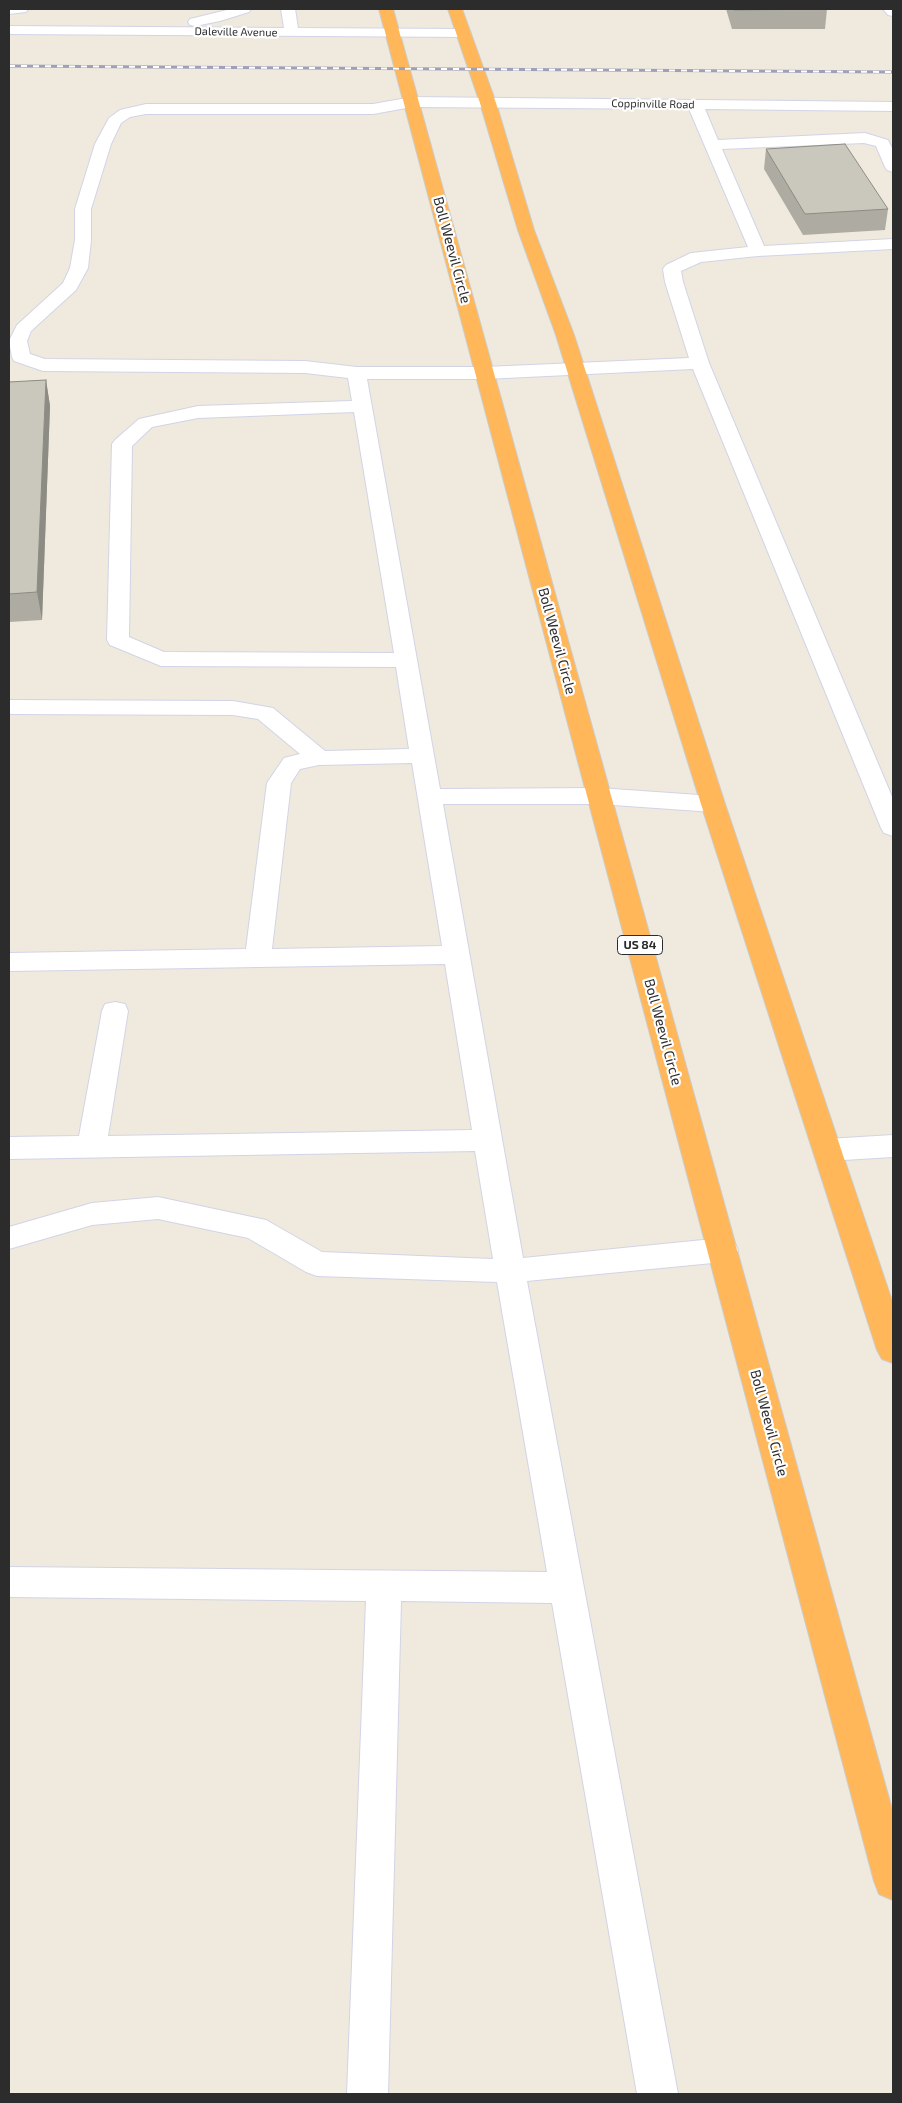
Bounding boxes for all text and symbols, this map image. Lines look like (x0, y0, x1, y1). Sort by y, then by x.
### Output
street label: Daleville Avenue (194, 25, 278, 39)
street label: Coppinville Road (611, 97, 695, 111)
street label: Boll Weevil Circle (430, 195, 474, 305)
street label: Boll Weevil Circle (535, 586, 579, 696)
road number: US 84 (618, 936, 662, 954)
street label: Boll Weevil Circle (641, 977, 685, 1087)
street label: Boll Weevil Circle (747, 1368, 791, 1478)

